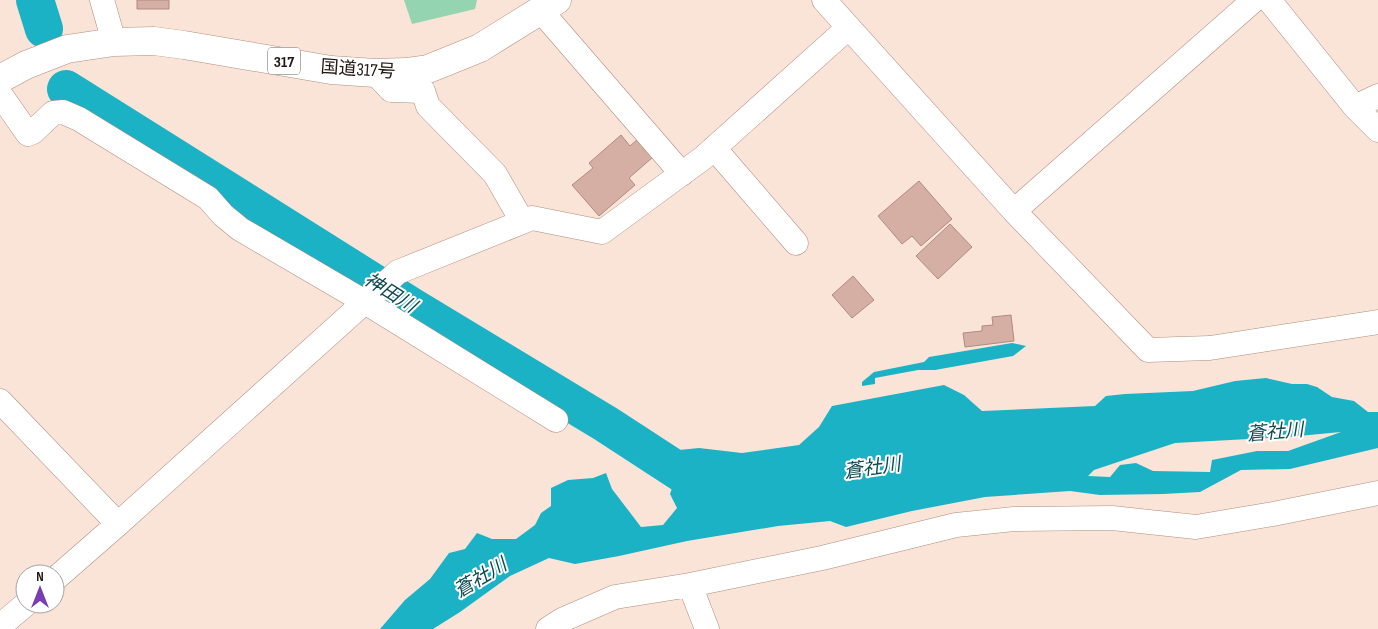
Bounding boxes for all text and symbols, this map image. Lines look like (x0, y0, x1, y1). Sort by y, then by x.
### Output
road number: 317 (268, 48, 300, 74)
street label: 国道317号 (320, 56, 396, 83)
water label: 神田川 (360, 268, 422, 319)
water label: 蒼社川 (1246, 418, 1307, 446)
water label: 蒼社川 (842, 453, 904, 484)
water label: 蒼社川 (450, 553, 513, 603)
north arrow (15, 564, 65, 614)
text: N (36, 568, 44, 585)

